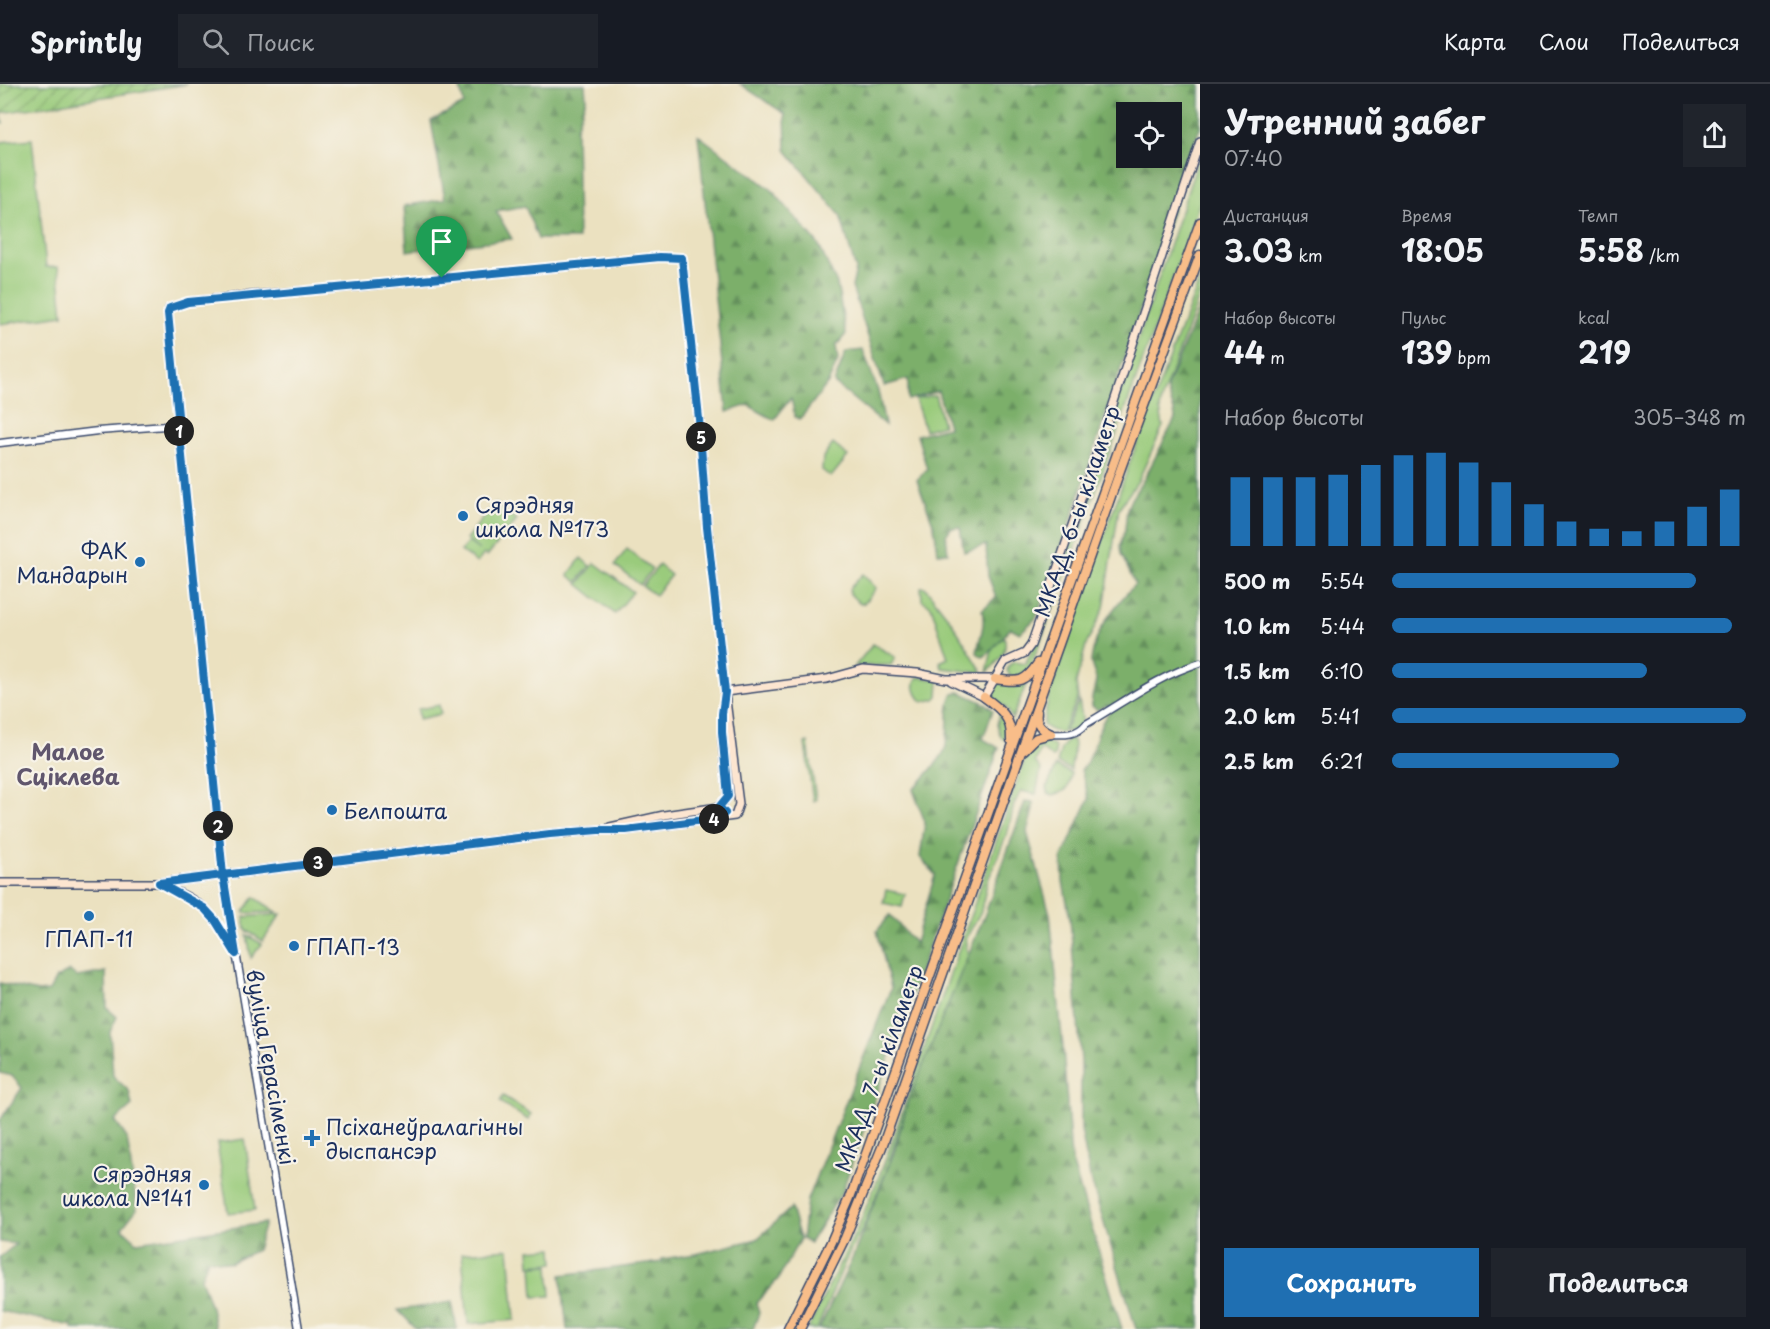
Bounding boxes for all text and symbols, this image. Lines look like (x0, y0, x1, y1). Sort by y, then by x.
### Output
search box (178, 14, 598, 68)
text: Sprintly (30, 20, 142, 63)
icon: search (199, 25, 232, 58)
text: Поиск (247, 25, 314, 58)
text: Карта (1444, 25, 1506, 57)
text: Слои (1539, 25, 1589, 57)
text: Поделиться (1622, 25, 1740, 57)
text: Утренний забег (1224, 95, 1485, 145)
map controls (1116, 102, 1182, 168)
button: locate (1116, 102, 1182, 168)
button: share (1683, 104, 1746, 167)
text: 07:40 (1224, 143, 1283, 173)
text: Дистанция (1224, 203, 1309, 227)
text: Время (1401, 203, 1452, 227)
text: Темп (1578, 203, 1618, 227)
pin (416, 216, 467, 278)
icon: arrive (425, 225, 458, 258)
text: 3.03 (1224, 227, 1293, 272)
text: 18:05 (1401, 227, 1484, 272)
text: 5:58 (1578, 227, 1644, 272)
text: km (1293, 243, 1323, 267)
text: /km (1644, 243, 1680, 267)
text: Набор высоты (1224, 305, 1336, 329)
text: Пульс (1401, 305, 1446, 329)
text: kcal (1578, 305, 1610, 329)
text: 44 (1224, 329, 1265, 374)
text: 139 (1401, 329, 1452, 374)
text: 219 (1578, 329, 1631, 374)
text: m (1265, 345, 1285, 369)
text: bpm (1452, 345, 1491, 369)
street label: МКАД, 6-ы кіламетр (1025, 401, 1127, 621)
text: Набор высоты (1224, 402, 1364, 432)
text: 305–348 m (1633, 402, 1746, 432)
pin: 1 (164, 416, 194, 446)
text: 1 (175, 419, 183, 443)
pin: 5 (686, 422, 716, 452)
text: 5 (696, 425, 706, 449)
place label: Сярэдняя школа №173 (475, 488, 609, 544)
marker: Сярэдняя школа №173 (456, 509, 470, 523)
place label: ФАК Мандарын (17, 534, 128, 590)
marker: ФАК Мандарын (133, 555, 147, 569)
text: 500 m (1224, 566, 1291, 596)
text: 5:54 (1320, 566, 1365, 596)
text: 1.0 km (1224, 611, 1291, 641)
text: 5:44 (1320, 611, 1365, 641)
text: 1.5 km (1224, 656, 1290, 686)
text: 6:10 (1320, 656, 1363, 686)
text: 2.0 km (1224, 701, 1296, 731)
text: 5:41 (1320, 701, 1360, 731)
district label: Малое Сціклева (16, 734, 120, 792)
text: 2.5 km (1224, 746, 1294, 776)
text: 6:21 (1320, 746, 1363, 776)
place label: Белпошта (344, 794, 448, 826)
marker: Белпошта (325, 803, 339, 817)
pin: 4 (699, 804, 729, 834)
text: 4 (709, 807, 719, 831)
pin: 2 (203, 811, 233, 841)
text: 2 (212, 814, 224, 838)
pin: 3 (303, 847, 333, 877)
text: 3 (313, 850, 323, 874)
marker: ГПАП-11 (82, 909, 96, 923)
place label: ГПАП-11 (45, 922, 133, 954)
place label: ГПАП-13 (306, 930, 400, 962)
marker: ГПАП-13 (287, 939, 301, 953)
street label: МКАД, 7-ы кіламетр (826, 960, 930, 1176)
street label: вуліца Герасіменкі (239, 967, 305, 1167)
place label: Псіханеўралагічны дыспансэр (326, 1110, 523, 1166)
marker: Псіханеўралагічны дыспансэр (303, 1129, 321, 1147)
place label: Сярэдняя школа №141 (62, 1157, 192, 1213)
marker: Сярэдняя школа №141 (197, 1178, 211, 1192)
button: Сохранить (1224, 1248, 1479, 1317)
button: Поделиться (1491, 1248, 1746, 1317)

